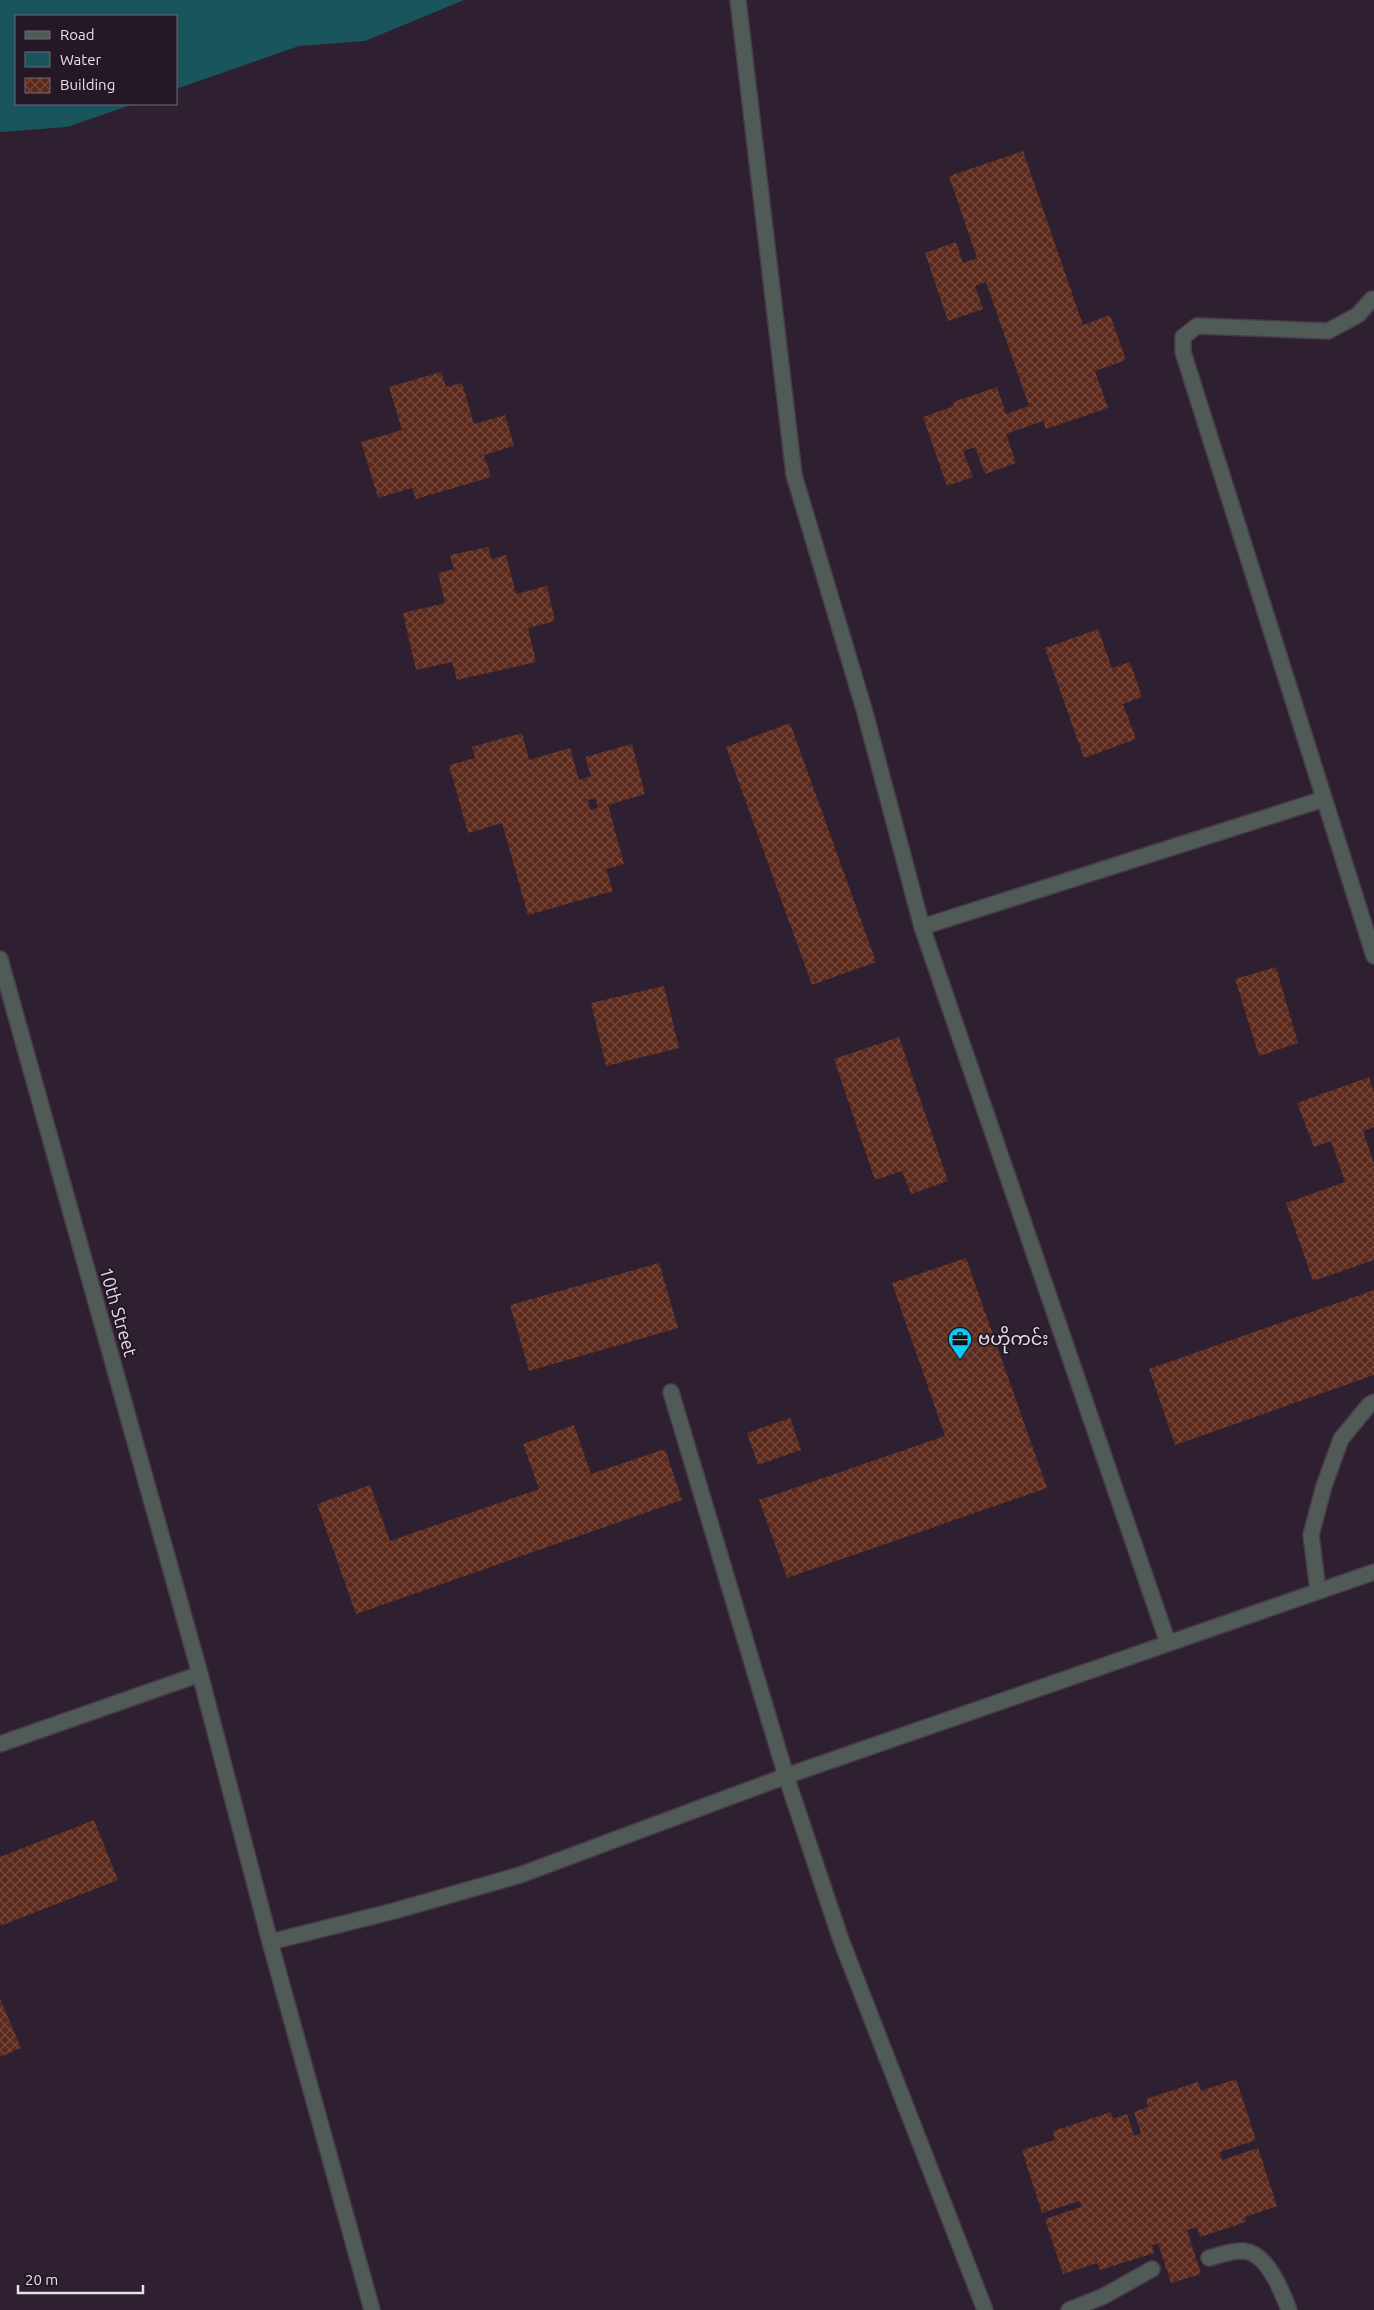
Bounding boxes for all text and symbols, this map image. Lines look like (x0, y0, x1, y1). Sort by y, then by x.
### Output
legend (15, 15, 178, 105)
text: Road (60, 26, 95, 43)
text: Water (60, 51, 101, 68)
text: Building (60, 76, 115, 93)
street label: 10th Street (97, 1265, 141, 1359)
place label: ဗဟိုကင်း (978, 1325, 1049, 1354)
office icon: ဗဟိုကင်း (947, 1326, 973, 1360)
scale bar (18, 2262, 142, 2294)
text: 20 m (25, 2271, 58, 2288)

